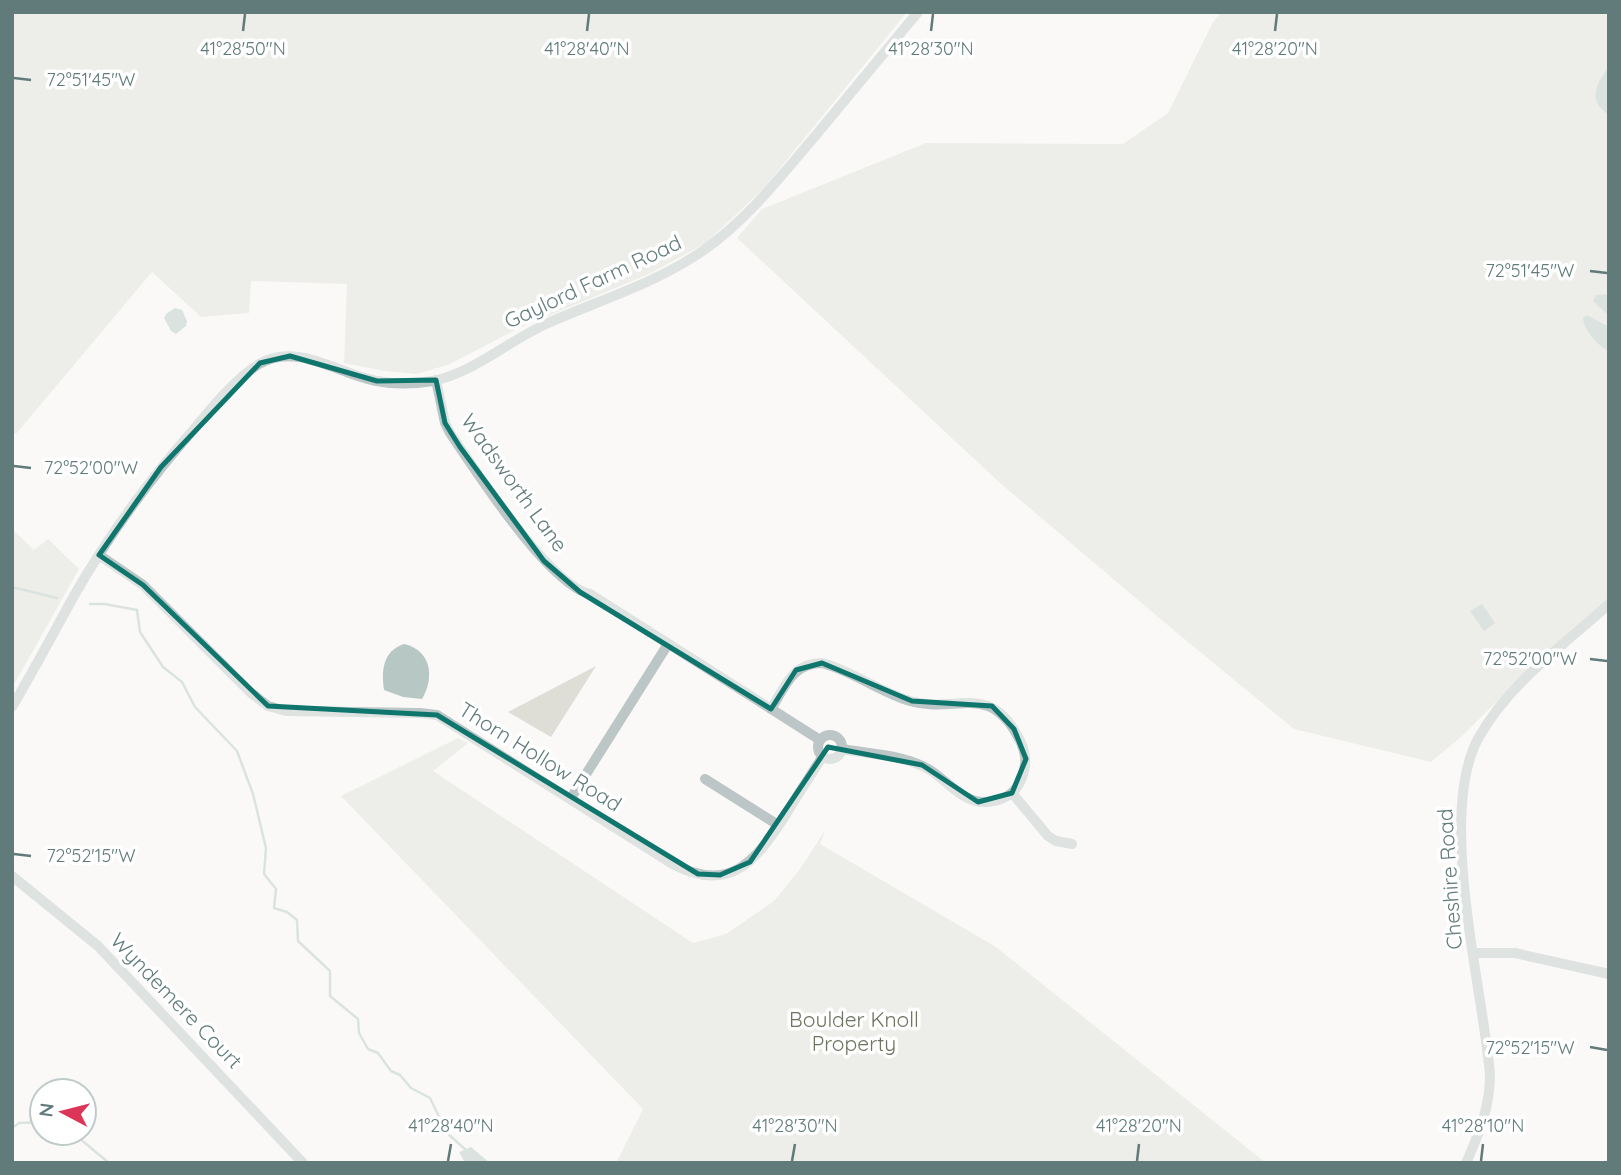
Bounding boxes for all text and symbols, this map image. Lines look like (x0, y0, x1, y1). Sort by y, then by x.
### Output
text: 41°28'50"N (200, 37, 286, 60)
text: 41°28'40"N (544, 37, 630, 60)
text: 41°28'30"N (888, 37, 974, 60)
text: 41°28'20"N (1232, 37, 1318, 60)
text: 72°51'45"W (47, 68, 135, 91)
street label: Gaylord Farm Road (500, 229, 685, 333)
text: 72°51'45"W (1486, 259, 1574, 282)
street label: Wadsworth Lane (456, 408, 574, 557)
text: 72°52'00"W (44, 456, 138, 479)
text: 72°52'00"W (1483, 647, 1577, 670)
street label: Thorn Hollow Road (454, 696, 627, 817)
street label: Cheshire Road (1431, 808, 1467, 950)
text: 72°52'15"W (46, 844, 136, 867)
street label: Wyndemere Court (105, 927, 248, 1074)
park label: Boulder Knoll Property (789, 1006, 919, 1056)
text: 72°52'15"W (1485, 1036, 1575, 1059)
north arrow (28, 1077, 98, 1147)
text: N (33, 1102, 59, 1118)
text: 41°28'40"N (408, 1114, 494, 1137)
text: 41°28'30"N (752, 1114, 838, 1137)
text: 41°28'20"N (1096, 1114, 1182, 1137)
text: 41°28'10"N (1442, 1114, 1524, 1137)

